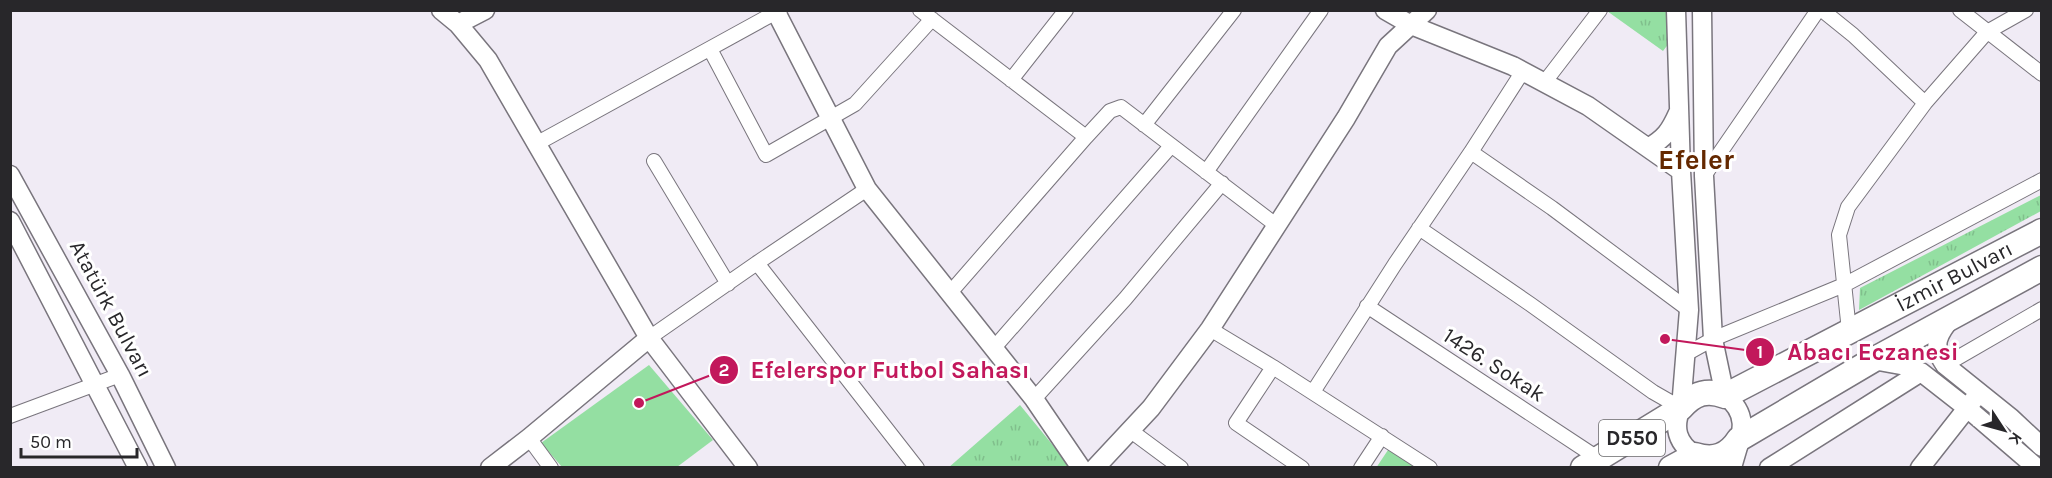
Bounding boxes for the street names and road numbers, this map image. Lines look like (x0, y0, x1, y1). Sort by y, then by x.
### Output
street label: Atatürk Bulvarı (64, 236, 158, 382)
street label: İzmir Bulvarı (1892, 236, 2017, 318)
street label: 1426. Sokak (1438, 322, 1550, 408)
road number: D550 (1599, 420, 1665, 456)

